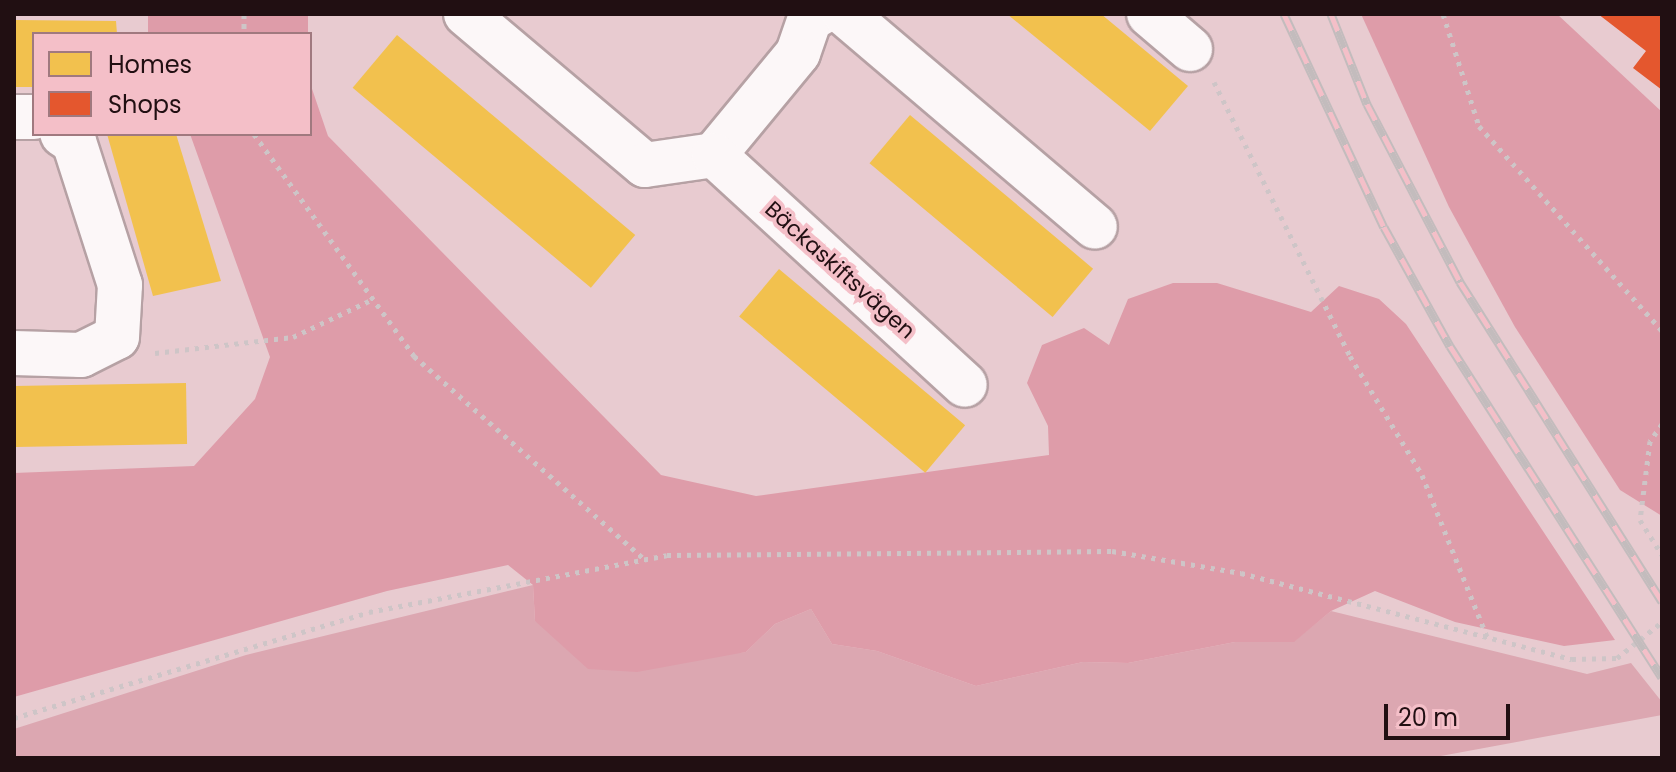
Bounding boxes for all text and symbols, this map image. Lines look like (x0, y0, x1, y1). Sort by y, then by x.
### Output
legend (32, 32, 312, 136)
text: Homes (108, 48, 192, 81)
text: Shops (108, 88, 182, 121)
street label: Bäckaskiftsvägen (760, 196, 920, 344)
scale bar (1388, 688, 1514, 738)
text: 20 m (1398, 701, 1458, 734)

